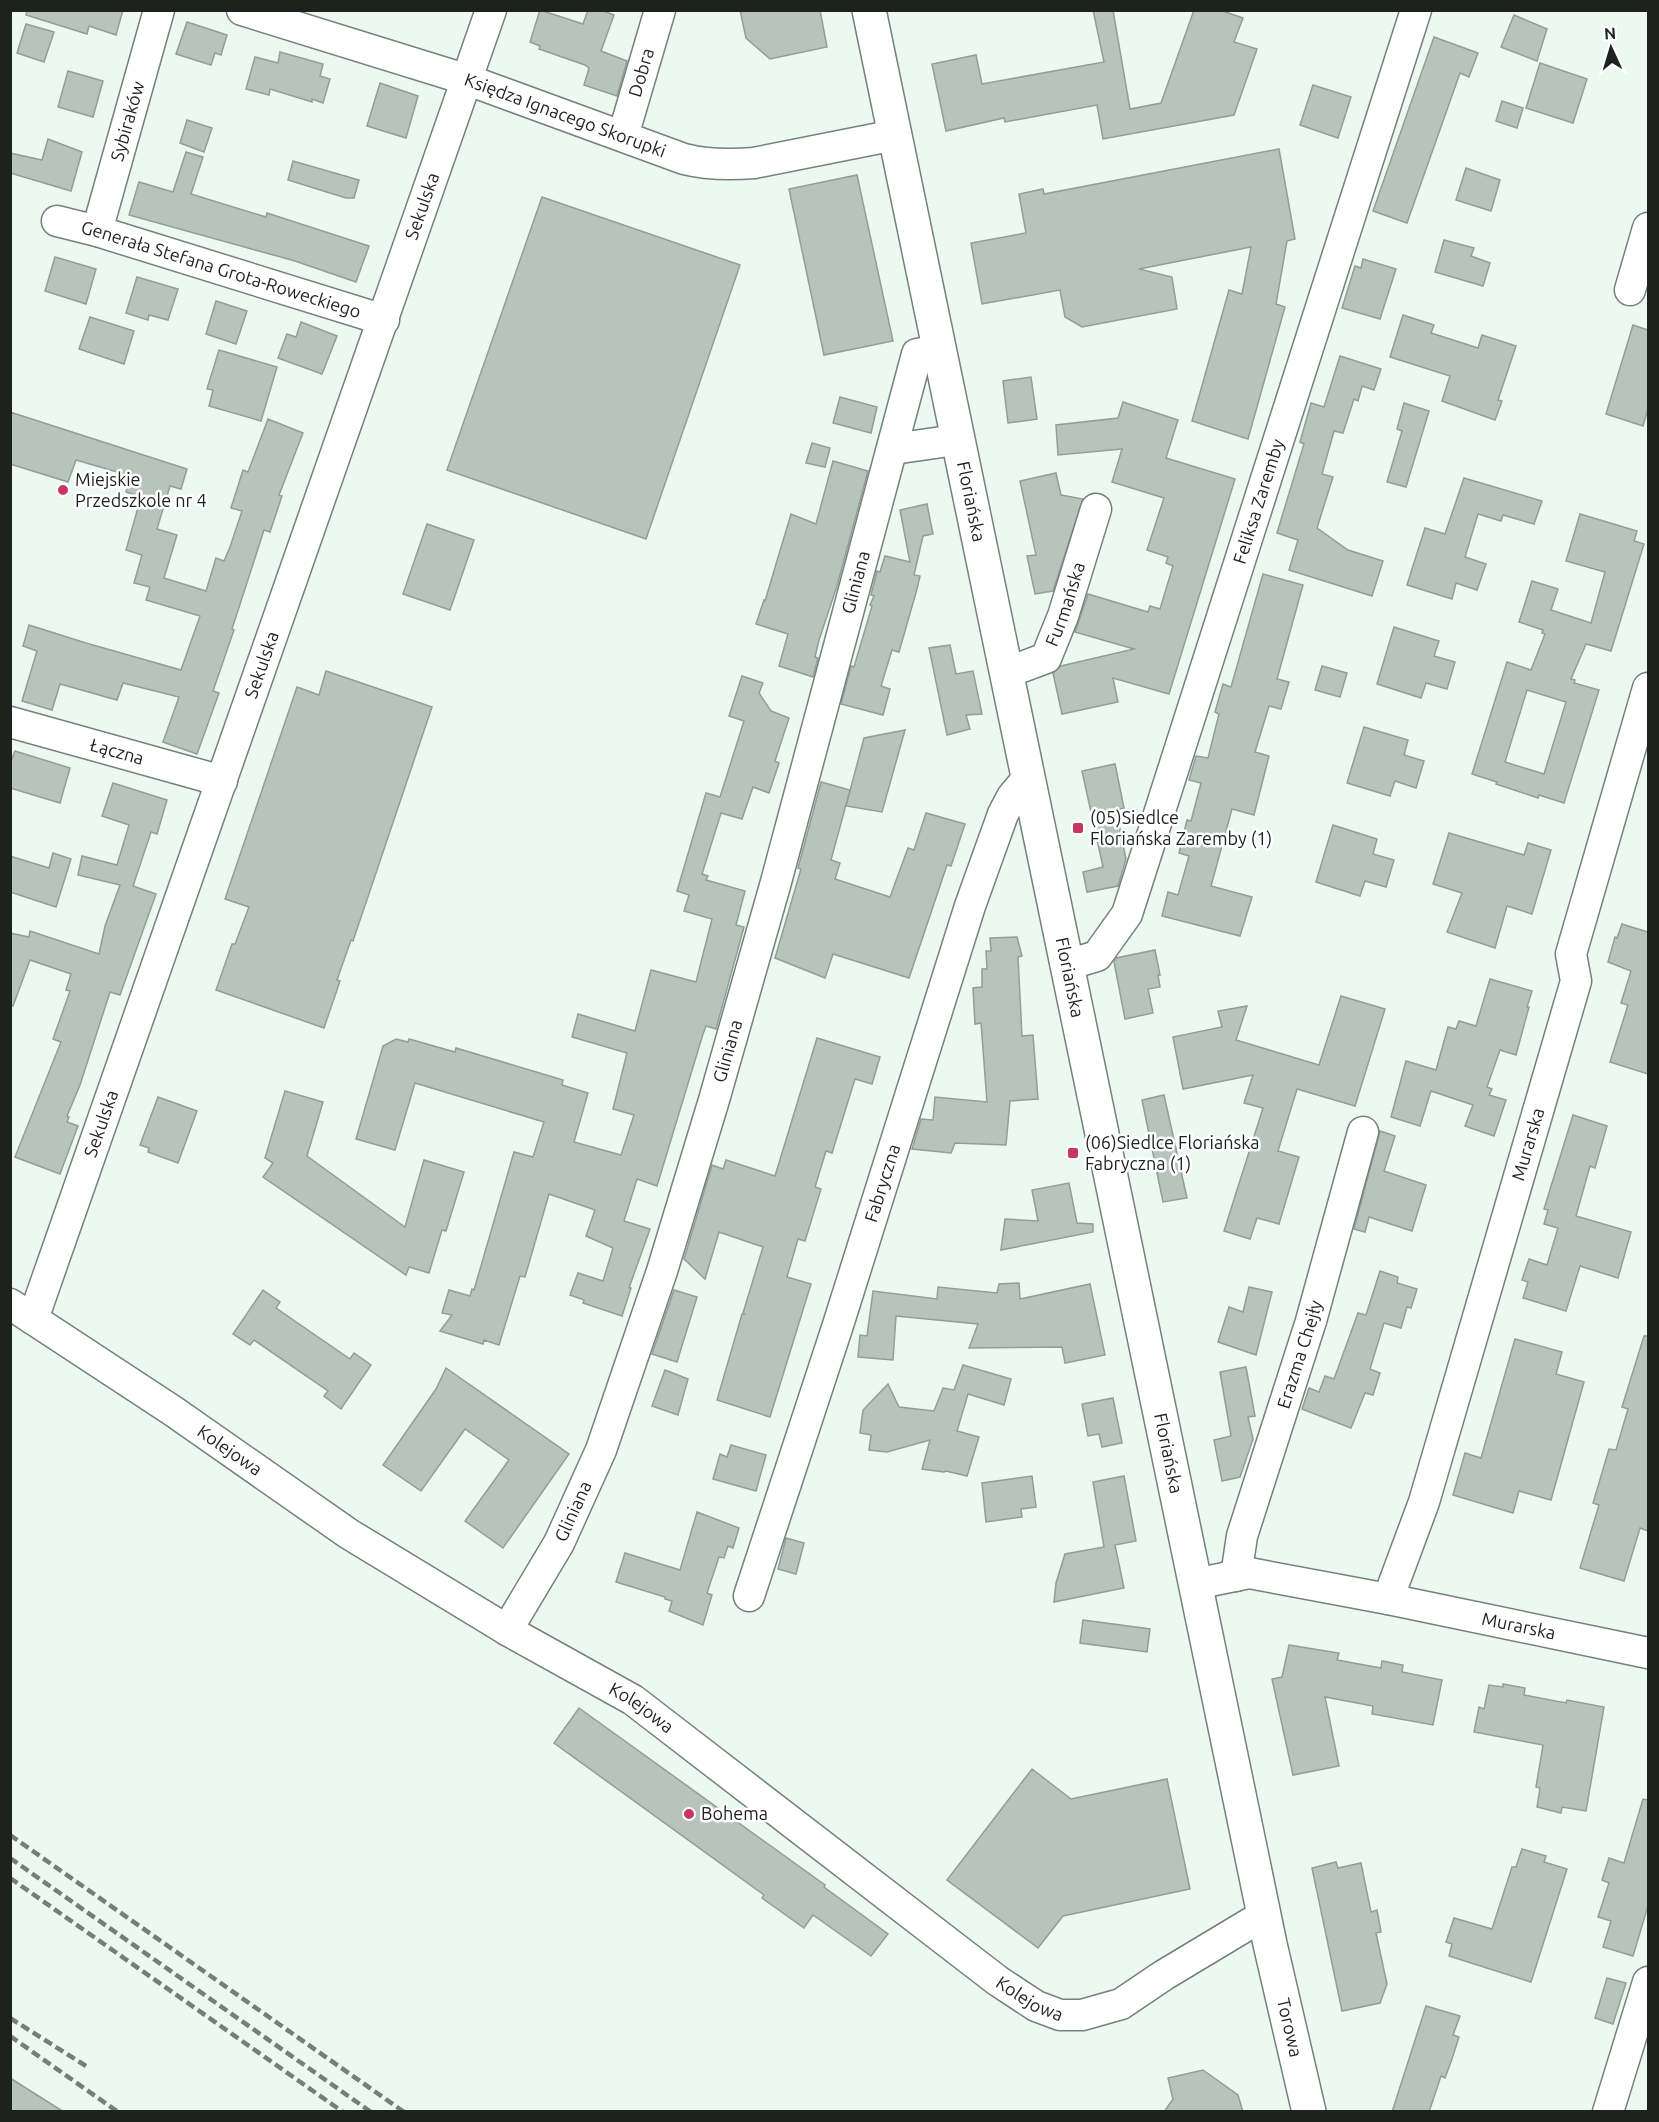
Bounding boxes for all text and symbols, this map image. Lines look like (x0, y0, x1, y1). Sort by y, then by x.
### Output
north arrow (1581, 18, 1641, 78)
text: N (1603, 24, 1617, 42)
street label: Dobra (624, 46, 657, 99)
street label: Księdza Ignacego Skorupki (462, 69, 669, 161)
street label: Sybiraków (106, 79, 148, 163)
street label: Sekulska (400, 170, 442, 242)
street label: Generała Stefana Grota-Roweckiego (79, 216, 363, 321)
street label: Feliksa Zaremby (1229, 436, 1287, 566)
street label: Floriańska (954, 459, 990, 543)
place label: Miejskie Przedszkole nr 4 (75, 469, 207, 510)
marker: Miejskie Przedszkole nr 4 (56, 483, 70, 497)
street label: Gliniana (837, 548, 873, 616)
street label: Furmańska (1041, 559, 1088, 649)
street label: Sekulska (240, 628, 282, 701)
street label: Łączna (88, 734, 146, 768)
place label: (05)Siedlce Floriańska Zaremby (1) (1090, 807, 1272, 849)
marker: (05)Siedlce Floriańska Zaremby (1) (1071, 821, 1085, 835)
street label: Floriańska (1052, 935, 1089, 1019)
street label: Gliniana (708, 1017, 745, 1085)
street label: Sekulska (79, 1087, 121, 1159)
street label: Murarska (1507, 1105, 1547, 1183)
place label: (06)Siedlce Floriańska Fabryczna (1) (1085, 1132, 1260, 1174)
street label: Fabryczna (860, 1141, 903, 1224)
marker: (06)Siedlce Floriańska Fabryczna (1) (1066, 1146, 1080, 1160)
street label: Erazma Chejły (1273, 1298, 1325, 1411)
street label: Floriańska (1151, 1411, 1187, 1495)
street label: Kolejowa (194, 1420, 266, 1479)
street label: Gliniana (550, 1478, 595, 1545)
street label: Murarska (1480, 1608, 1558, 1643)
street label: Kolejowa (606, 1678, 678, 1737)
place label: Bohema (701, 1803, 768, 1823)
marker: Bohema (682, 1807, 696, 1821)
street label: Kolejowa (993, 1972, 1066, 2024)
street label: Torowa (1274, 1996, 1307, 2059)

